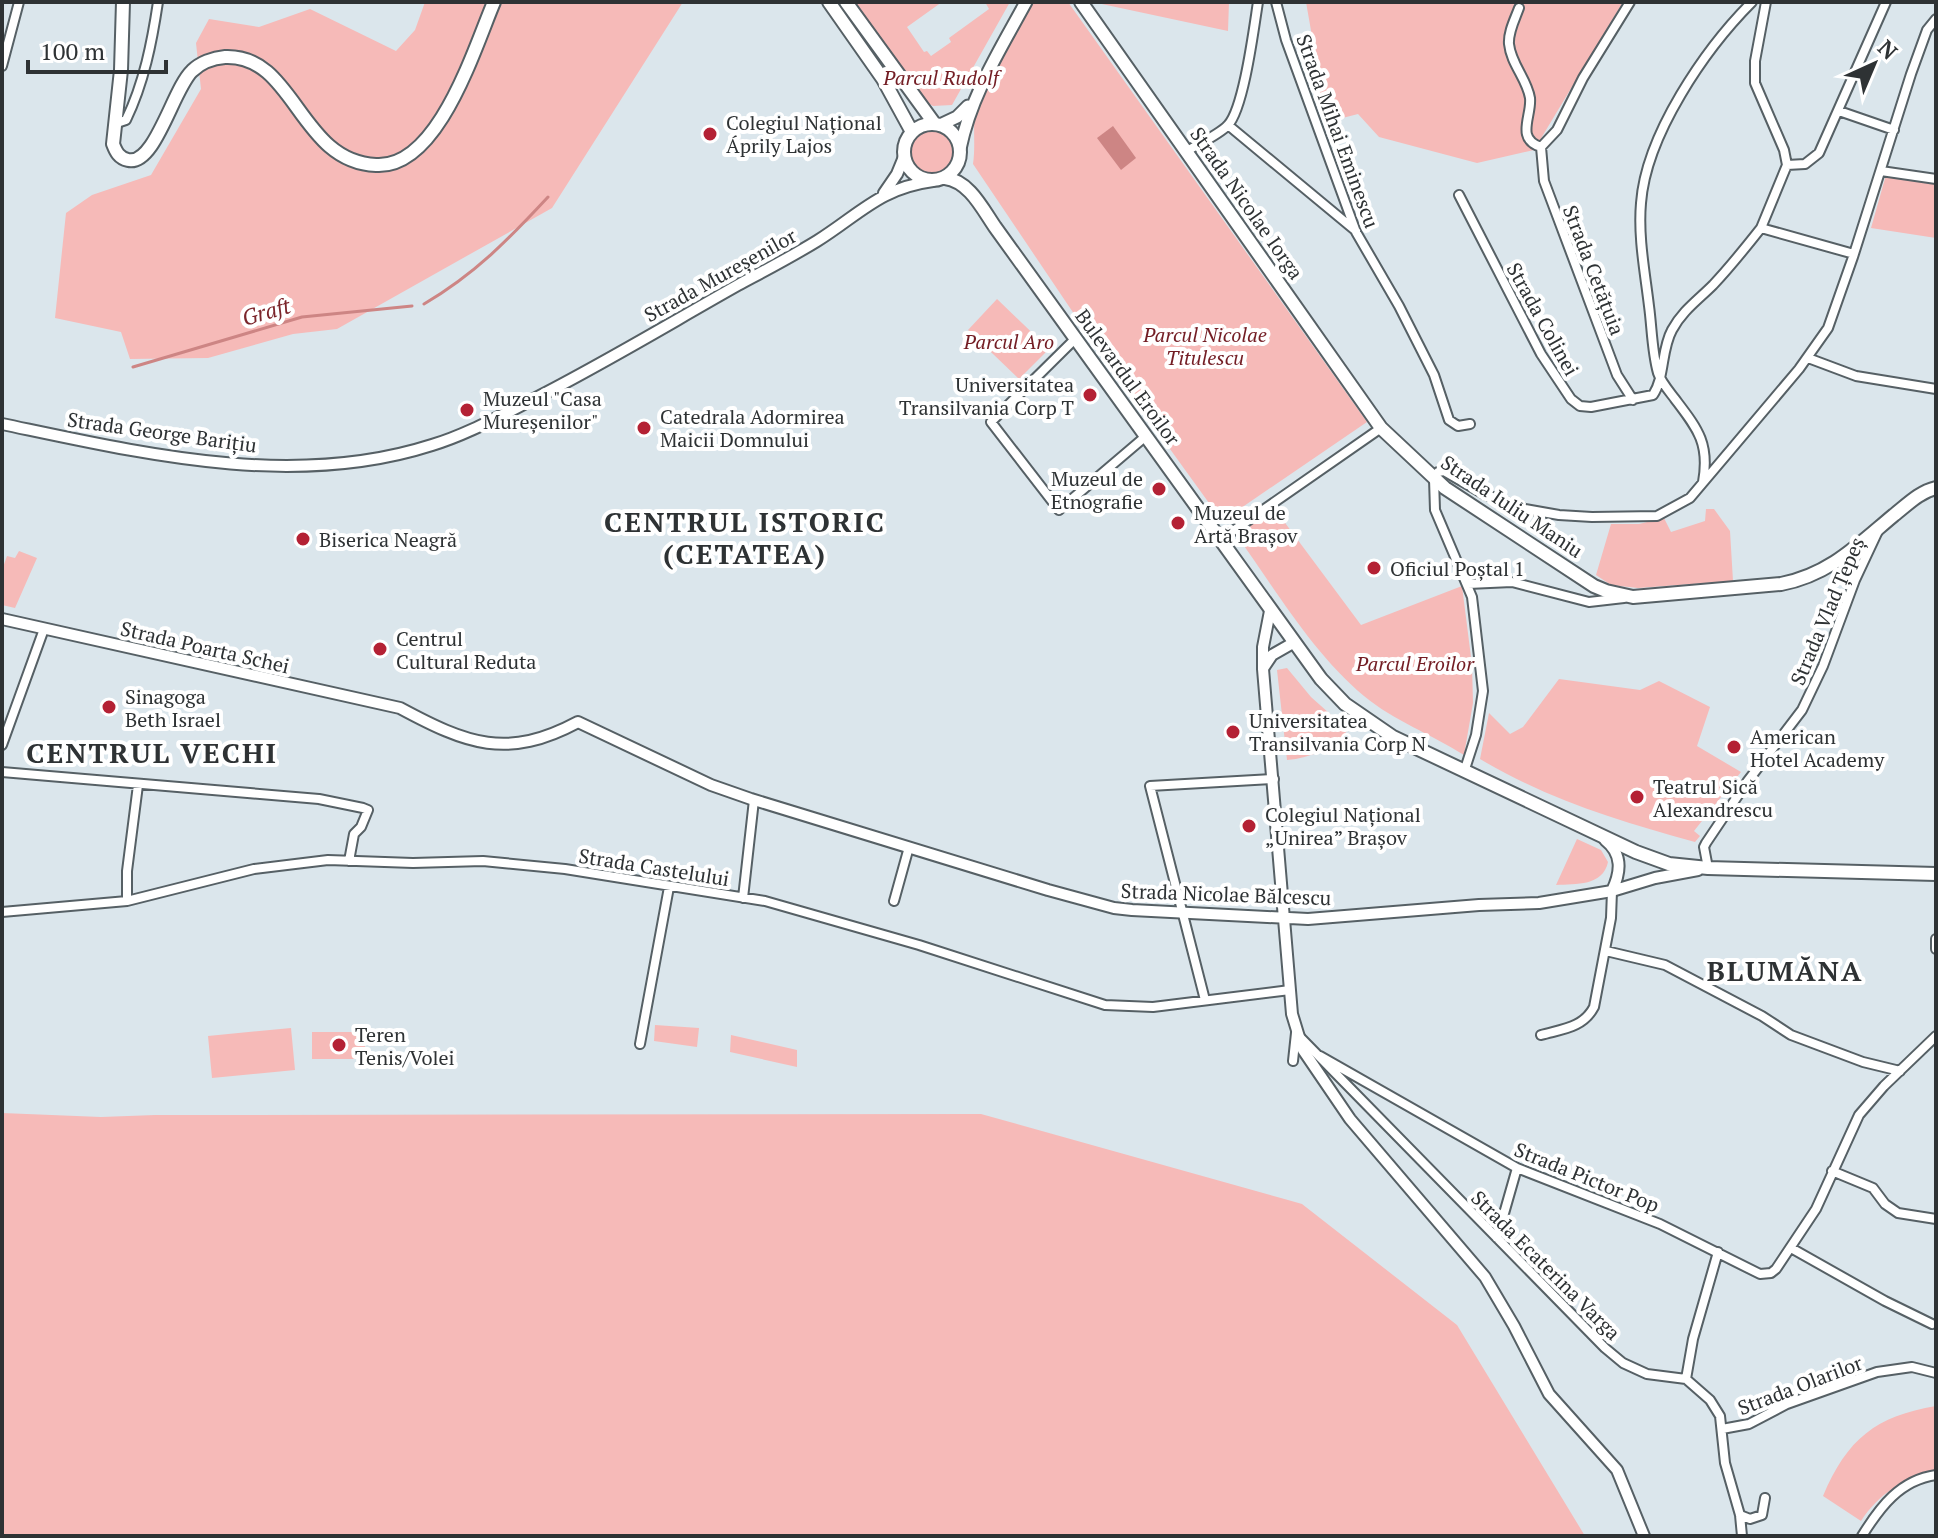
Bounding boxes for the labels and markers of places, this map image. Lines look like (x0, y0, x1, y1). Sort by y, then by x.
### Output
place label: Colegiul Național Áprily Lajos (726, 109, 882, 159)
marker: Colegiul Național Áprily Lajos (701, 125, 719, 143)
place label: Universitatea Transilvania Corp T (899, 371, 1074, 421)
place label: Muzeul "Casa Mureșenilor" (483, 385, 602, 435)
marker: Universitatea Transilvania Corp T (1081, 386, 1099, 404)
marker: Muzeul "Casa Mureșenilor" (458, 401, 476, 419)
place label: Catedrala Adormirea Maicii Domnului (660, 403, 845, 453)
marker: Catedrala Adormirea Maicii Domnului (635, 419, 653, 437)
place label: Muzeul de Etnografie (1051, 465, 1143, 515)
marker: Muzeul de Etnografie (1150, 480, 1168, 498)
place label: Muzeul de Artă Brașov (1194, 499, 1298, 549)
marker: Muzeul de Artă Brașov (1169, 514, 1187, 532)
place label: Biserica Neagră (319, 526, 457, 553)
marker: Biserica Neagră (294, 530, 312, 548)
place label: Oficiul Poștal 1 (1390, 555, 1525, 582)
marker: Oficiul Poștal 1 (1365, 559, 1383, 577)
place label: Centrul Cultural Reduta (396, 625, 536, 675)
marker: Centrul Cultural Reduta (371, 640, 389, 658)
place label: Sinagoga Beth Israel (125, 683, 221, 733)
marker: Sinagoga Beth Israel (100, 698, 118, 716)
place label: Universitatea Transilvania Corp N (1249, 707, 1427, 757)
marker: Universitatea Transilvania Corp N (1224, 723, 1242, 741)
place label: American Hotel Academy (1750, 723, 1885, 773)
marker: American Hotel Academy (1725, 738, 1743, 756)
place label: Teatrul Sică Alexandrescu (1653, 773, 1773, 823)
marker: Teatrul Sică Alexandrescu (1628, 788, 1646, 806)
place label: Colegiul Național „Unirea” Brașov (1265, 801, 1421, 851)
marker: Colegiul Național „Unirea” Brașov (1240, 817, 1258, 835)
place label: Teren Tenis/Volei (355, 1021, 455, 1071)
marker: Teren Tenis/Volei (330, 1036, 348, 1054)

